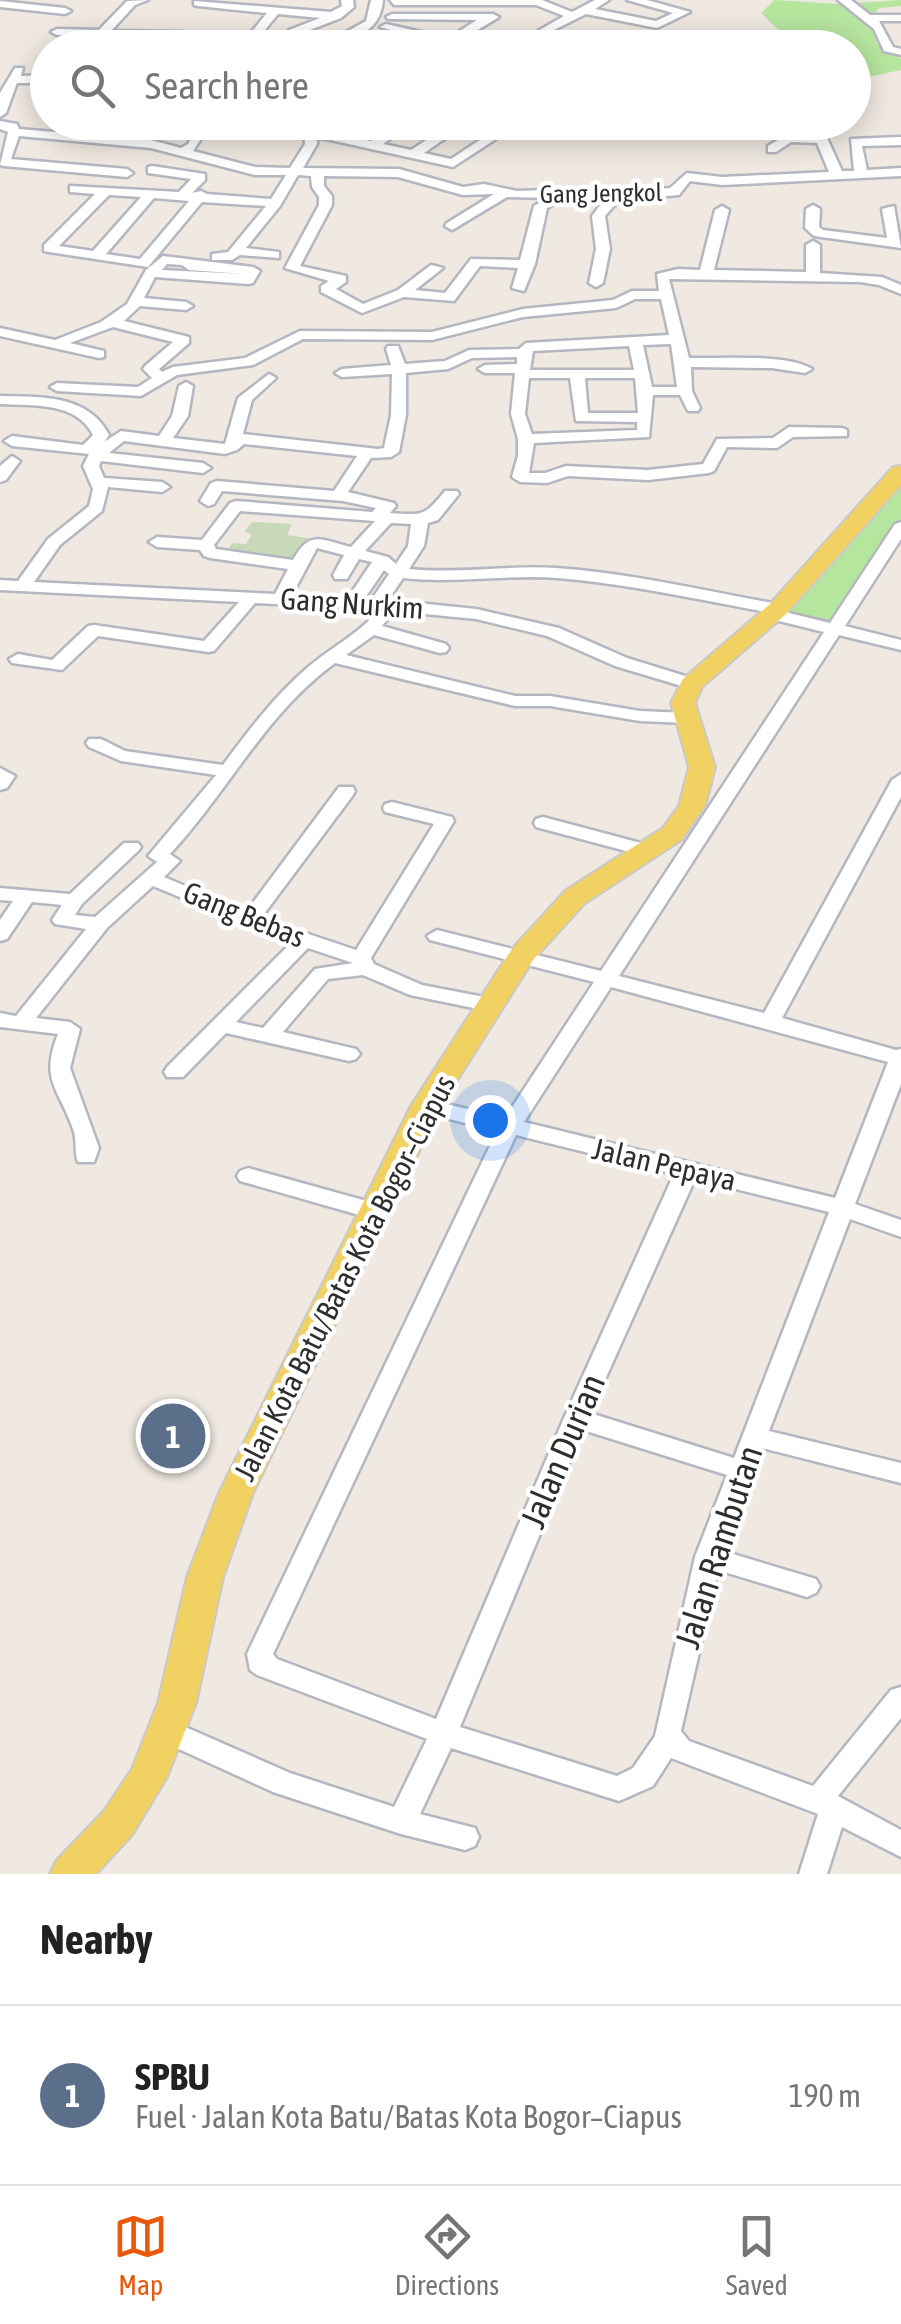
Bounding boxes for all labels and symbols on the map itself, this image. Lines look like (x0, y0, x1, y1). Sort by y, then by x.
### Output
street label: Gang Jengkol (540, 178, 663, 208)
street label: Gang Nurkim (279, 581, 425, 625)
street label: Gang Bebas (179, 874, 310, 954)
street label: Jalan Kota Batu/Batas Kota Bogor–Ciapus (227, 1069, 461, 1486)
your location (465, 1095, 516, 1146)
street label: Jalan Pepaya (589, 1131, 739, 1197)
street label: Jalan Durian (512, 1368, 612, 1533)
pin: 1 (140, 1398, 206, 1474)
street label: Jalan Rambutan (666, 1440, 770, 1653)

